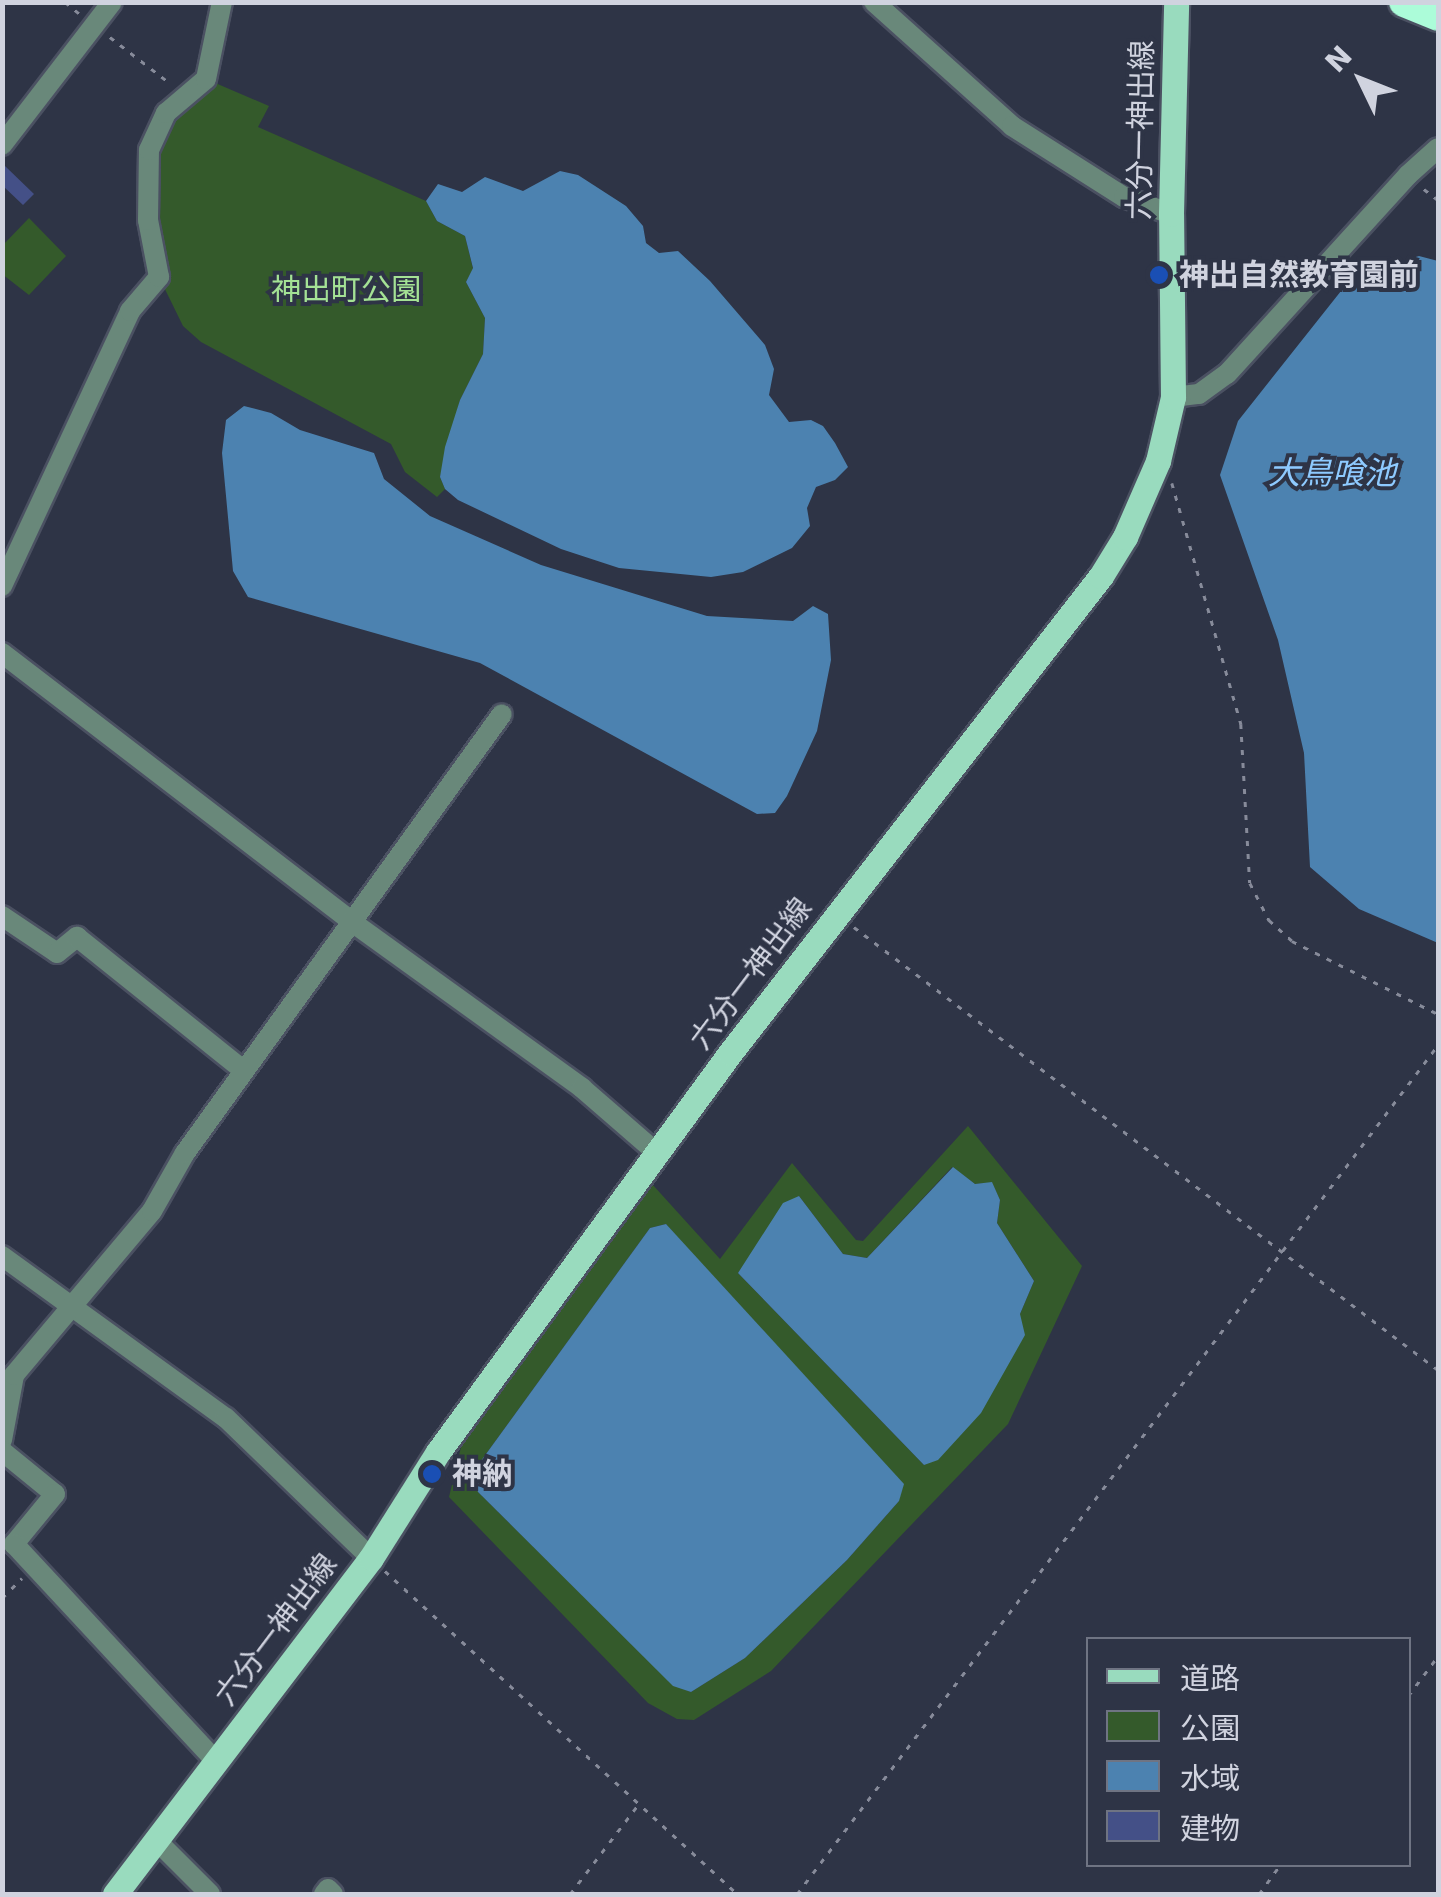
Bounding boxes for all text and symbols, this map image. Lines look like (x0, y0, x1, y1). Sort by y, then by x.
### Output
north arrow (1311, 30, 1411, 130)
text: N (1319, 39, 1359, 79)
street label: 六分一神出線 (1121, 40, 1161, 220)
place label: 神出自然教育園前 (1179, 257, 1419, 293)
marker: 神出自然教育園前 (1148, 264, 1170, 286)
park label: 神出町公園 (271, 272, 421, 308)
water label: 大鳥喰池 (1268, 454, 1396, 492)
street label: 六分一神出線 (682, 891, 820, 1057)
place label: 神納 (452, 1456, 512, 1492)
marker: 神納 (421, 1463, 443, 1485)
street label: 六分一神出線 (207, 1547, 345, 1713)
legend (1086, 1637, 1411, 1867)
text: 道路 (1180, 1661, 1240, 1696)
text: 公園 (1180, 1711, 1240, 1746)
text: 水域 (1180, 1761, 1240, 1796)
text: 建物 (1180, 1811, 1240, 1846)

